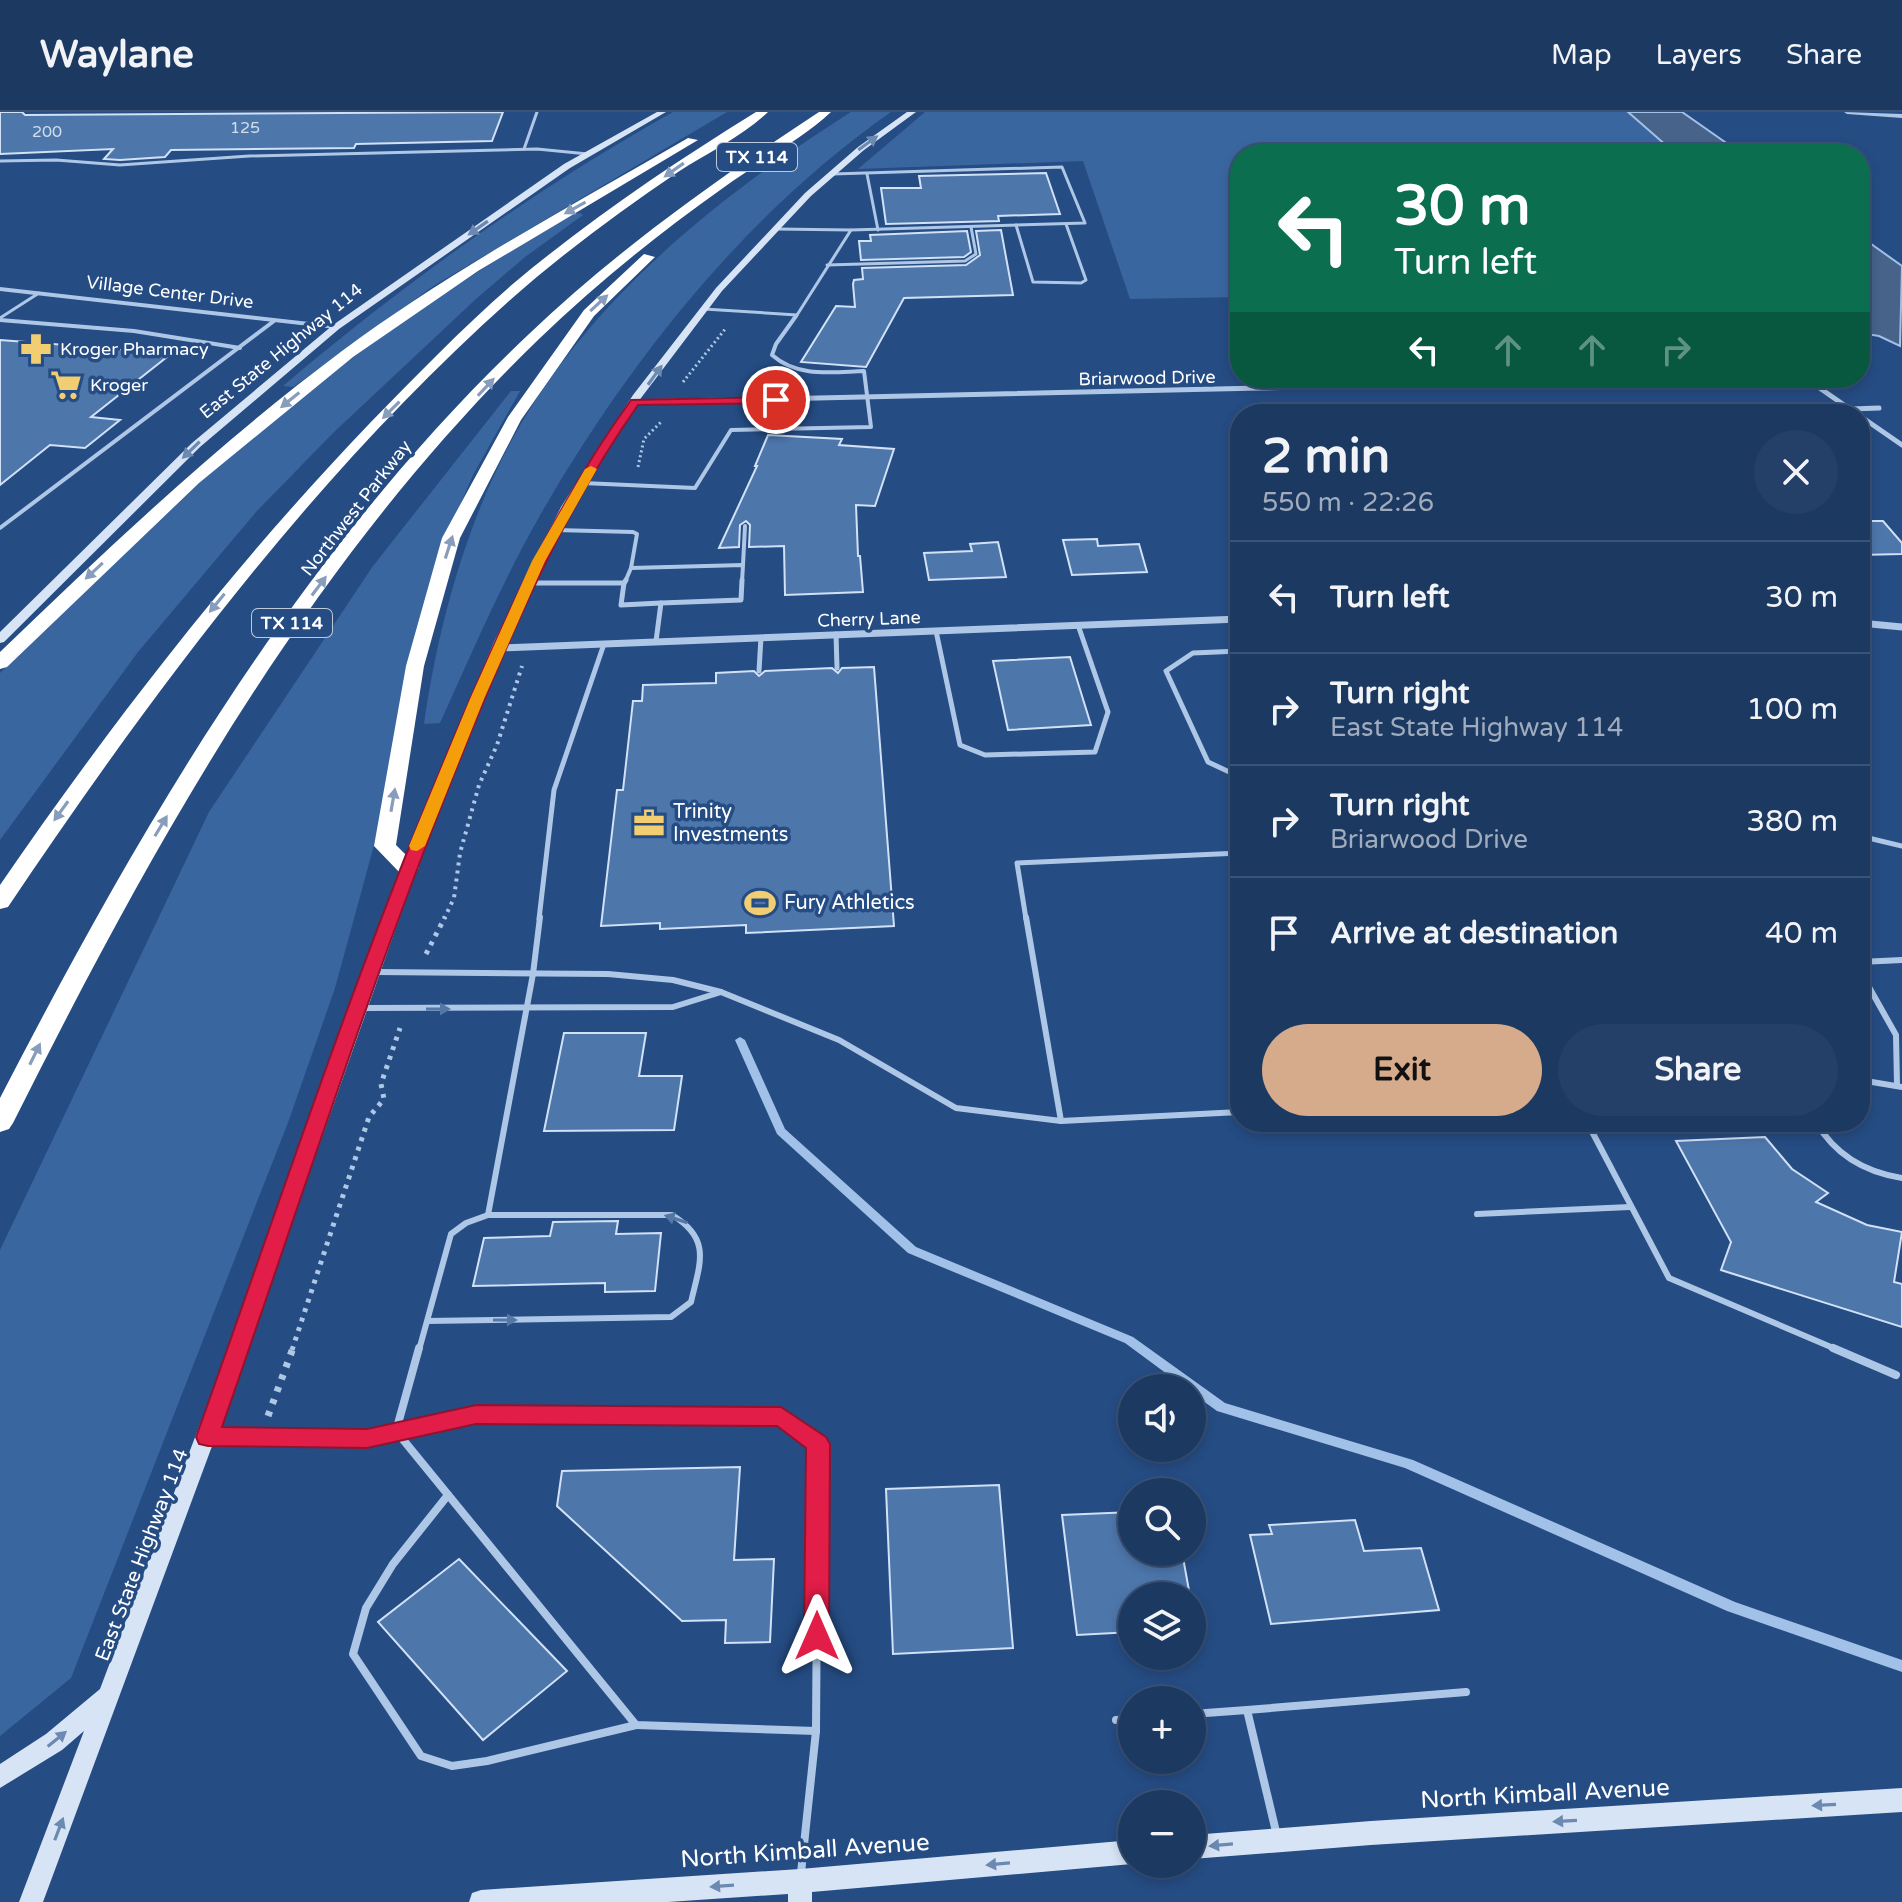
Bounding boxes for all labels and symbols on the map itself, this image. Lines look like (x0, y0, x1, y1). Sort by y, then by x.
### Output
house number: 125 (230, 118, 260, 138)
house number: 200 (32, 122, 62, 142)
one-way arrow (858, 136, 879, 152)
road number: TX 114 (717, 143, 797, 171)
one-way arrow (663, 162, 685, 178)
one-way arrow (564, 201, 586, 215)
one-way arrow (467, 220, 488, 235)
street label: Village Center Drive (85, 271, 255, 313)
street label: East State Highway 114 (195, 279, 367, 423)
one-way arrow (590, 295, 609, 313)
pharmacy icon: Kroger Pharmacy (19, 332, 53, 366)
place label: Kroger Pharmacy (60, 338, 209, 360)
one-way arrow (646, 364, 662, 385)
pin (742, 366, 810, 434)
street label: Briarwood Drive (1078, 366, 1216, 390)
supermarket icon: Kroger (49, 368, 83, 402)
place label: Kroger (90, 374, 148, 396)
one-way arrow (476, 378, 494, 397)
one-way arrow (280, 391, 300, 408)
one-way arrow (382, 400, 401, 419)
street label: Northwest Parkway (296, 435, 416, 580)
one-way arrow (182, 441, 201, 459)
one-way arrow (444, 535, 456, 559)
one-way arrow (85, 562, 104, 580)
one-way arrow (311, 576, 327, 597)
one-way arrow (209, 593, 226, 614)
street label: Cherry Lane (817, 606, 921, 632)
road number: TX 114 (252, 609, 332, 637)
one-way arrow (387, 788, 399, 813)
place label: Trinity Investments (673, 800, 788, 847)
one-way arrow (54, 801, 69, 822)
office icon: Trinity Investments (632, 806, 666, 840)
one-way arrow (154, 815, 168, 837)
sports icon: Fury Athletics (743, 886, 777, 920)
place label: Fury Athletics (784, 891, 915, 915)
one-way arrow (426, 1003, 451, 1015)
one-way arrow (28, 1042, 41, 1065)
one-way arrow (664, 1213, 688, 1225)
one-way arrow (493, 1314, 518, 1327)
street label: East State Highway 114 (90, 1445, 194, 1665)
position arrow (775, 1594, 859, 1678)
one-way arrow (47, 1731, 67, 1748)
street label: North Kimball Avenue (1420, 1773, 1670, 1815)
one-way arrow (1811, 1799, 1836, 1812)
one-way arrow (1552, 1815, 1577, 1828)
one-way arrow (53, 1817, 66, 1841)
street label: North Kimball Avenue (680, 1828, 930, 1874)
one-way arrow (1209, 1838, 1234, 1851)
one-way arrow (985, 1857, 1010, 1870)
one-way arrow (709, 1880, 734, 1893)

